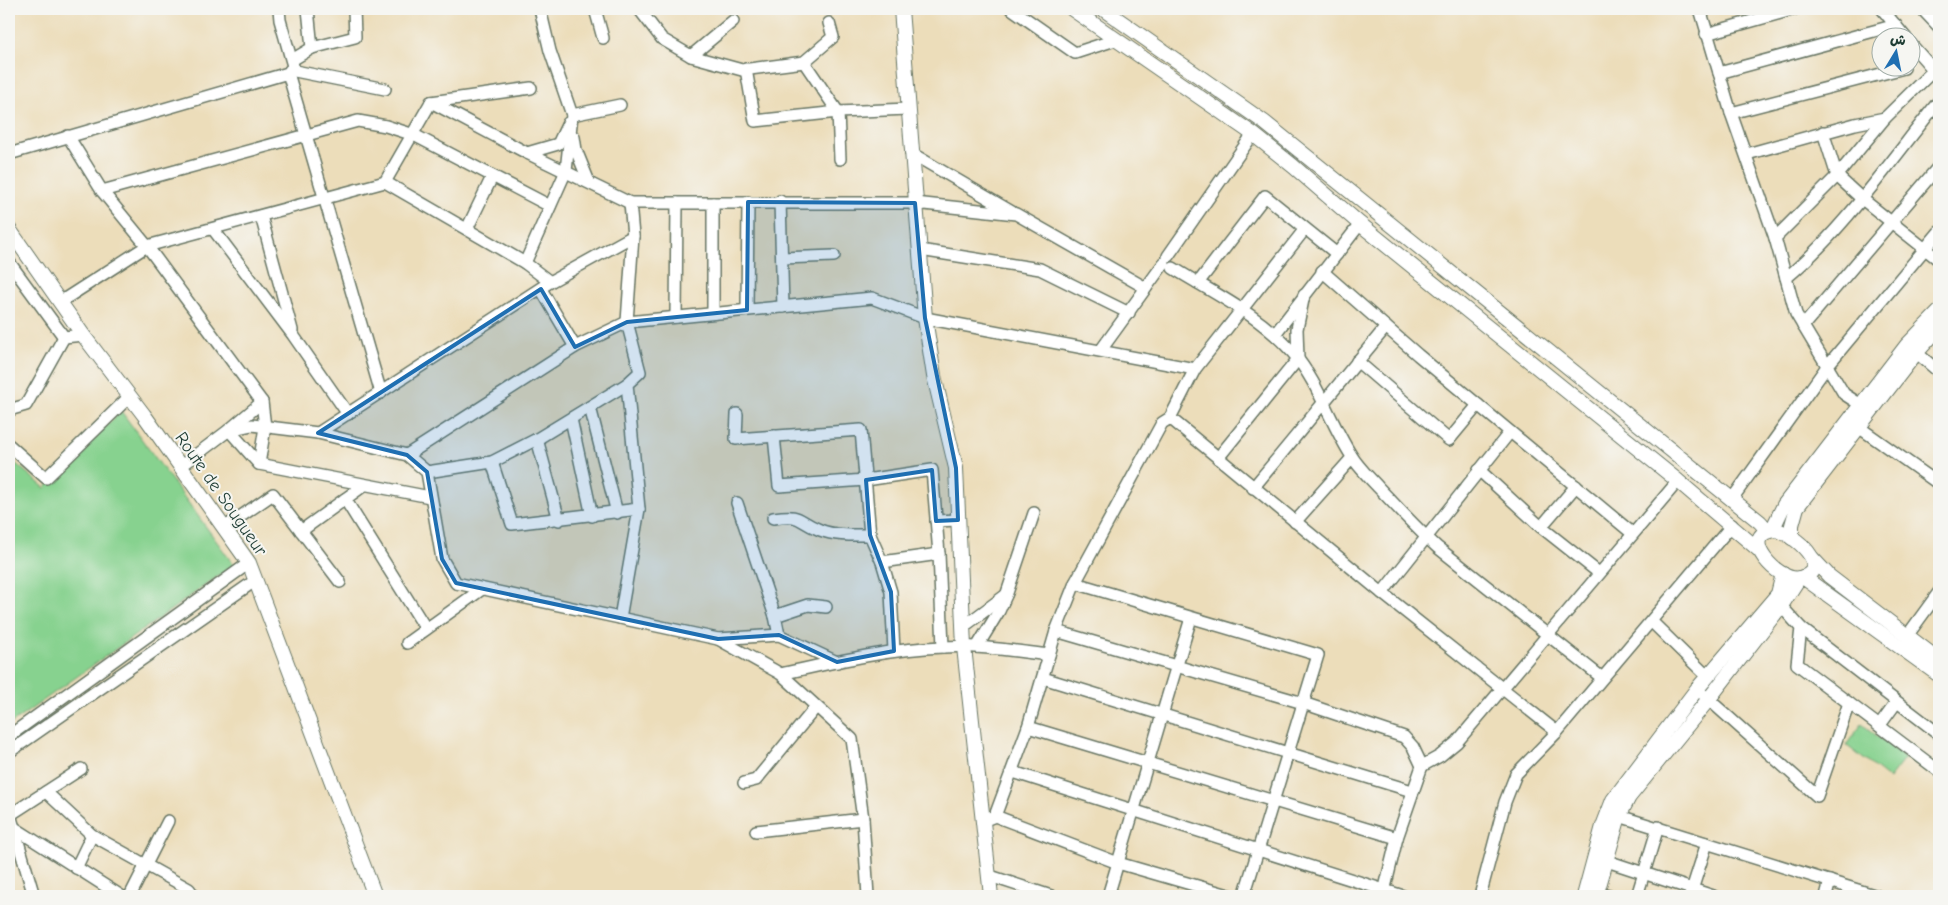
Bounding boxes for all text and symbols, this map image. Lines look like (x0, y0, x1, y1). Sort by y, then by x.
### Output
north arrow (1870, 28, 1920, 78)
text: ش (1889, 30, 1907, 49)
street label: Route de Sougueur (170, 428, 272, 561)

